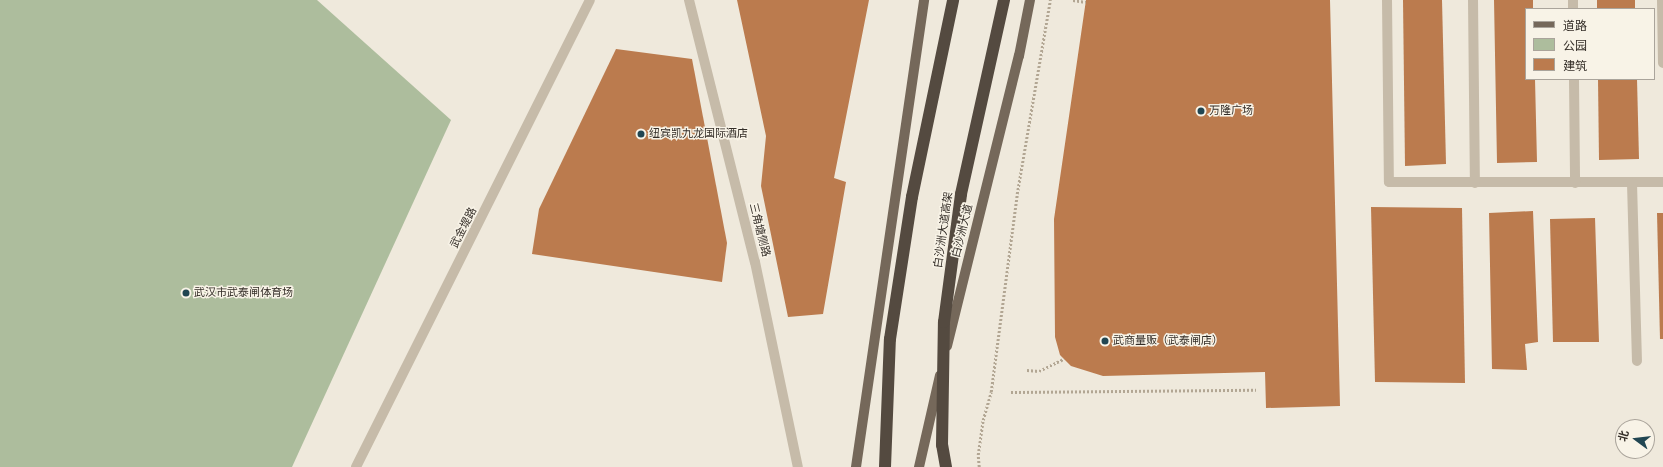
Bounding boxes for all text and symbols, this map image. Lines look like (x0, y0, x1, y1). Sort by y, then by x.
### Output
legend (1525, 8, 1655, 80)
text: 道路 (1563, 19, 1587, 33)
text: 公园 (1563, 39, 1587, 53)
text: 建筑 (1563, 59, 1587, 73)
place label: 万隆广场 (1209, 104, 1253, 118)
marker: 万隆广场 (1196, 106, 1206, 116)
place label: 纽宾凯九龙国际酒店 (649, 127, 748, 141)
marker: 纽宾凯九龙国际酒店 (636, 129, 646, 139)
street label: 白沙洲大道高架 (932, 191, 956, 269)
street label: 三角塘侧路 (746, 202, 772, 258)
street label: 白沙洲大道 (950, 203, 976, 259)
street label: 武金堤路 (448, 205, 480, 251)
place label: 武汉市武泰闸体育场 (194, 286, 293, 300)
marker: 武汉市武泰闸体育场 (181, 288, 191, 298)
place label: 武商量贩（武泰闸店） (1113, 334, 1223, 348)
marker: 武商量贩（武泰闸店） (1100, 336, 1110, 346)
north arrow (1615, 419, 1655, 459)
text: 北 (1616, 429, 1632, 443)

